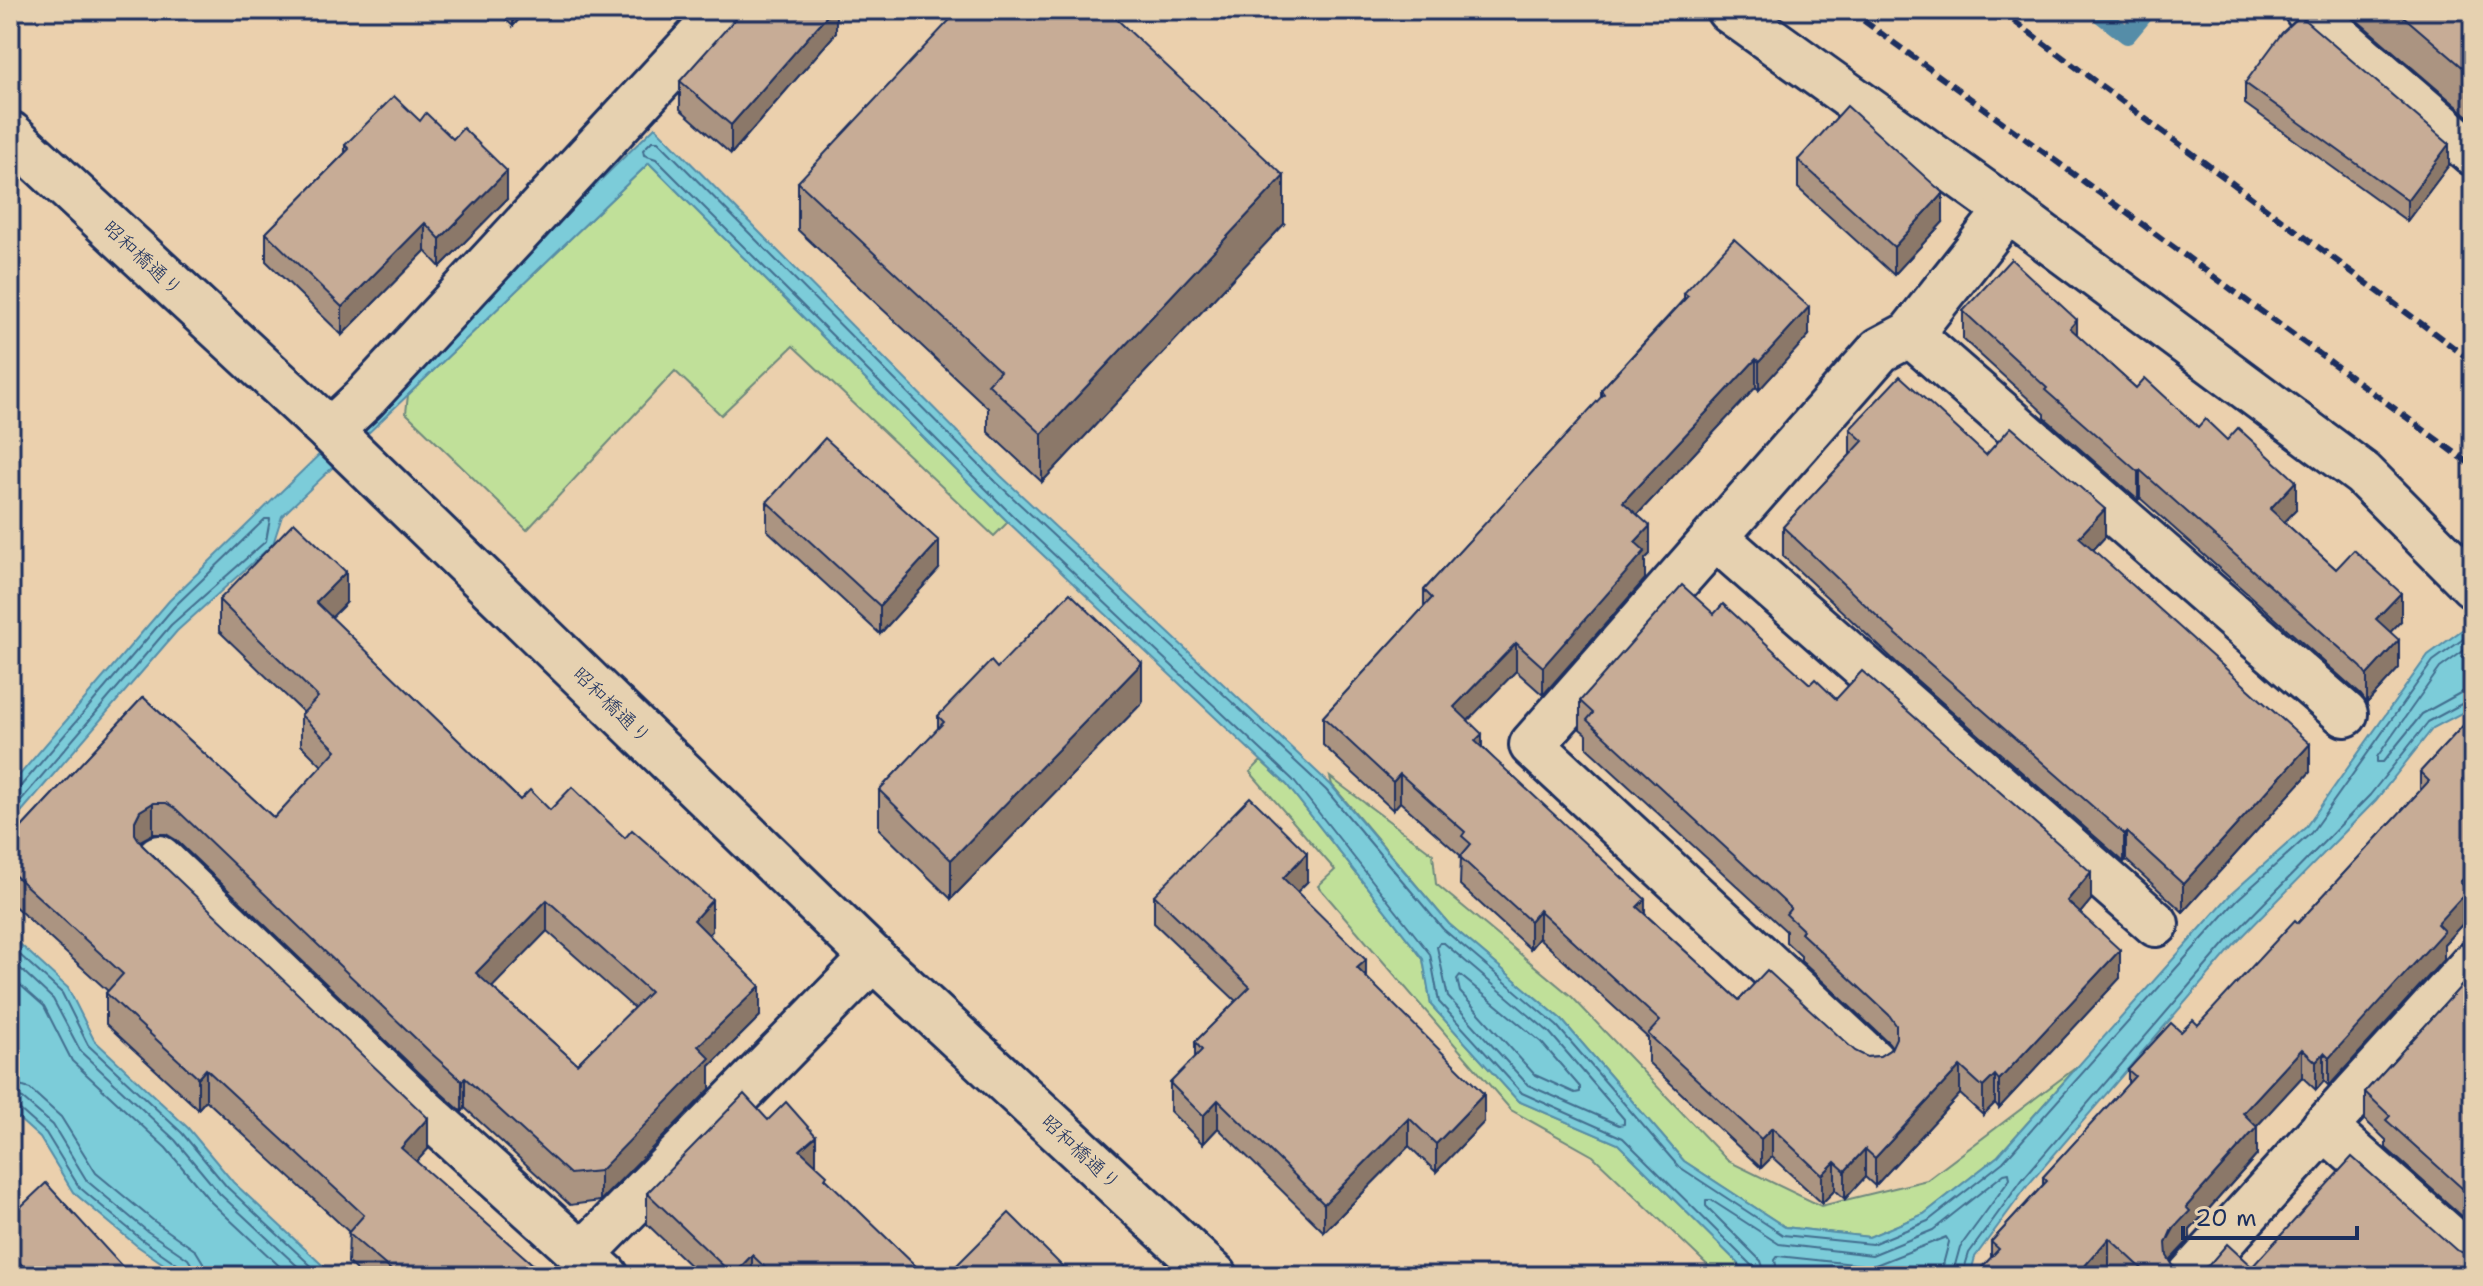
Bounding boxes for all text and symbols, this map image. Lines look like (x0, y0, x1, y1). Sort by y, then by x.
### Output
street label: 昭和橋通り (98, 214, 188, 302)
street label: 昭和橋通り (567, 661, 657, 749)
street label: 昭和橋通り (1036, 1108, 1126, 1196)
scale bar (2183, 1190, 2357, 1240)
text: 20 m (2195, 1202, 2257, 1234)

